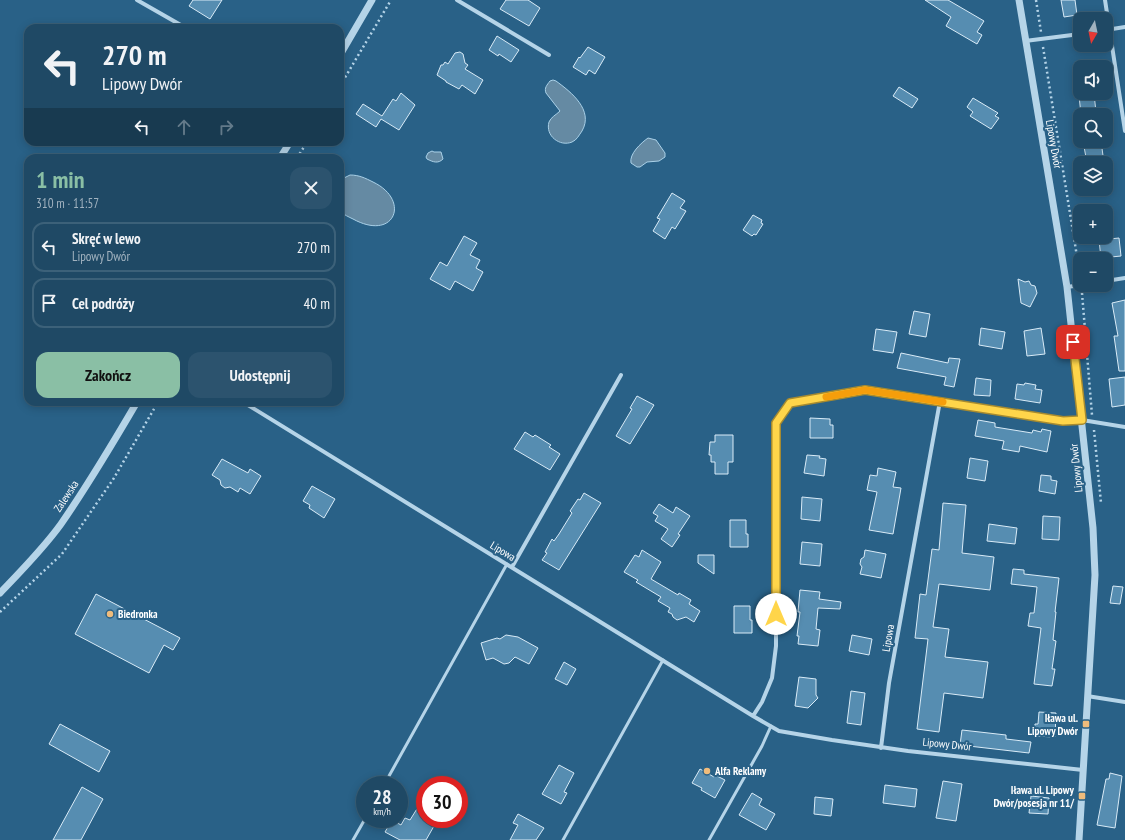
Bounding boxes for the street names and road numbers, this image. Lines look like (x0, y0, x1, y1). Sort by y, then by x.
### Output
street label: Lipowy Dwór (1043, 119, 1065, 169)
street label: Lipowy Dwór (1066, 443, 1086, 493)
street label: Zalewska (51, 478, 81, 514)
street label: Lipowa (488, 538, 518, 564)
street label: Lipowa (879, 623, 897, 653)
street label: Lipowy Dwór (922, 734, 972, 754)

